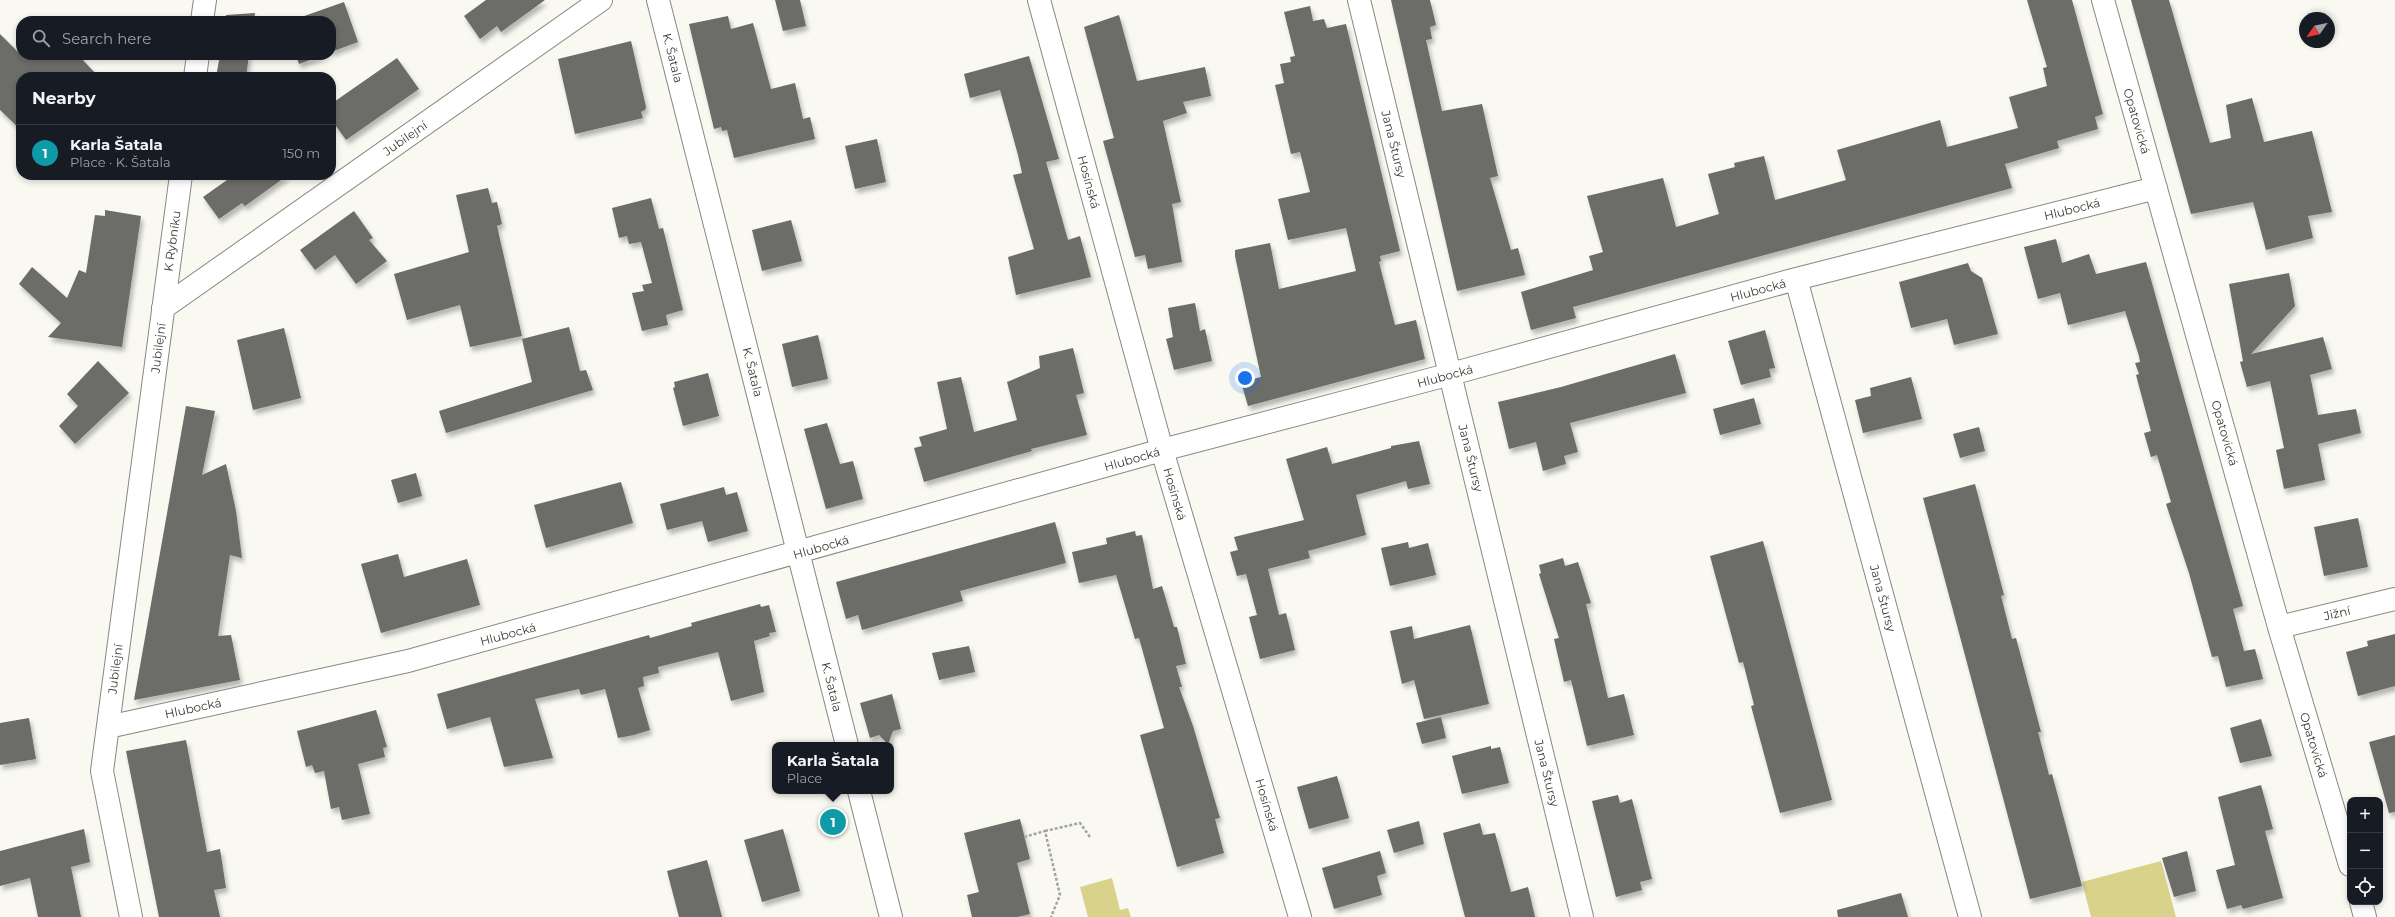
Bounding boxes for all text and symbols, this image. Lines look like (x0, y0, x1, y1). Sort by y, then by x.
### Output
north arrow (2299, 12, 2335, 48)
search box (16, 16, 336, 60)
icon: search (30, 27, 52, 49)
text: Search here (62, 29, 151, 48)
street label: K. Šatala (660, 32, 686, 84)
street label: Opatovická (2120, 86, 2154, 156)
text: Nearby (32, 88, 96, 108)
street label: Jana Štursy (1378, 108, 1410, 180)
street label: Jubilejní (379, 117, 431, 159)
text: Karla Šatala (70, 135, 163, 154)
text: 1 (42, 145, 48, 161)
text: 150 m (282, 145, 320, 161)
text: Place · K. Šatala (70, 154, 171, 170)
street label: Hosínská (1075, 154, 1103, 210)
street label: Hlubocká (2042, 195, 2102, 223)
street label: K Rybníku (160, 210, 184, 272)
street label: Hlubocká (1728, 275, 1788, 305)
street label: Jubilejní (147, 321, 169, 375)
street label: K. Šatala (740, 346, 766, 398)
street label: Hlubocká (1415, 361, 1475, 391)
your location (1235, 368, 1255, 388)
street label: Opatovická (2208, 398, 2242, 468)
street label: Jana Štursy (1455, 422, 1487, 494)
street label: Hlubocká (1102, 444, 1162, 474)
street label: Hosínská (1160, 466, 1190, 522)
street label: Hlubocká (791, 532, 851, 562)
street label: Jana Štursy (1867, 562, 1899, 634)
street label: Jižní (2321, 603, 2352, 624)
street label: Hlubocká (478, 619, 538, 649)
street label: Jubilejní (104, 642, 126, 696)
street label: K. Šatala (819, 661, 845, 713)
street label: Hlubocká (163, 695, 223, 721)
street label: Opatovická (2297, 710, 2331, 780)
street label: Jana Štursy (1531, 737, 1563, 809)
popup (772, 742, 894, 794)
text: Karla Šatala (787, 751, 879, 770)
text: Place (787, 770, 822, 786)
street label: Hosínská (1252, 777, 1282, 833)
map controls (2347, 797, 2383, 905)
button: + (2347, 797, 2383, 833)
pin: 1 (820, 807, 846, 837)
button: − (2347, 833, 2383, 869)
button: locate (2347, 869, 2383, 905)

